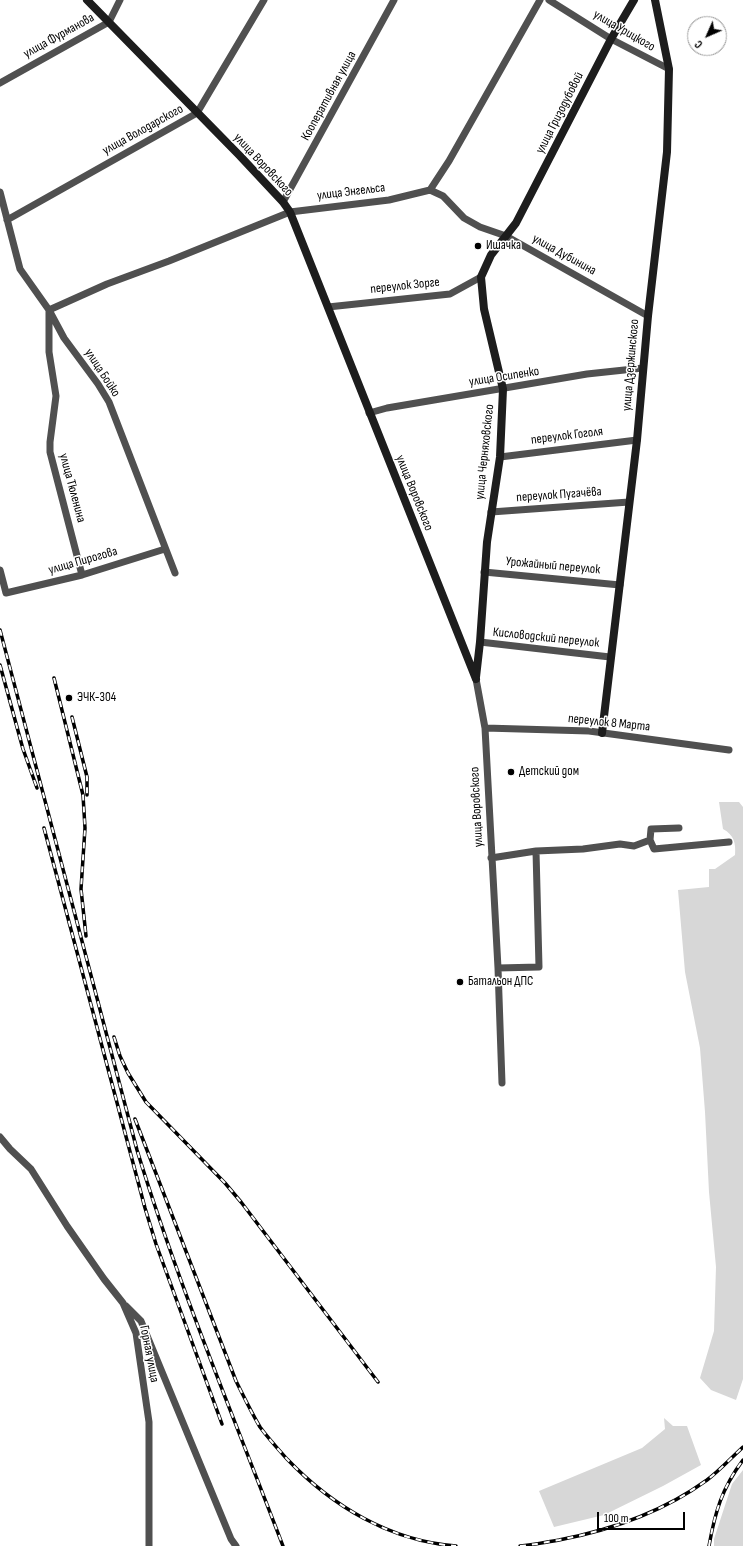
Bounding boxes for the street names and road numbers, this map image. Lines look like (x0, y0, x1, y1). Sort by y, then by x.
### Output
street label: улица Урицкого (590, 7, 658, 55)
street label: улица Фурманова (21, 10, 97, 62)
street label: Кооперативная улица (298, 49, 360, 143)
street label: улица Гризодубовой (533, 70, 587, 156)
street label: улица Володарского (100, 101, 186, 159)
street label: улица Воровского (230, 130, 296, 200)
street label: улица Энгельса (316, 180, 386, 204)
street label: улица Дубинина (529, 231, 599, 279)
street label: переулок Зорге (369, 275, 441, 297)
street label: улица Дзержинского (619, 318, 643, 412)
street label: улица Бойко (81, 346, 123, 400)
street label: улица Осипенко (468, 364, 540, 390)
street label: улица Черняховского (472, 403, 498, 501)
street label: переулок Гоголя (530, 424, 604, 448)
street label: улица Тюленина (55, 452, 89, 524)
street label: улица Воровского (392, 453, 436, 533)
street label: переулок Пугачёва (516, 484, 602, 506)
street label: улица Пирогова (47, 544, 119, 578)
street label: Урожайный переулок (505, 554, 601, 578)
street label: Кисловодский переулок (492, 625, 600, 651)
street label: переулок 8 Марта (567, 711, 651, 735)
street label: улица Воровского (467, 766, 487, 848)
street label: Горная улица (136, 1324, 162, 1384)

